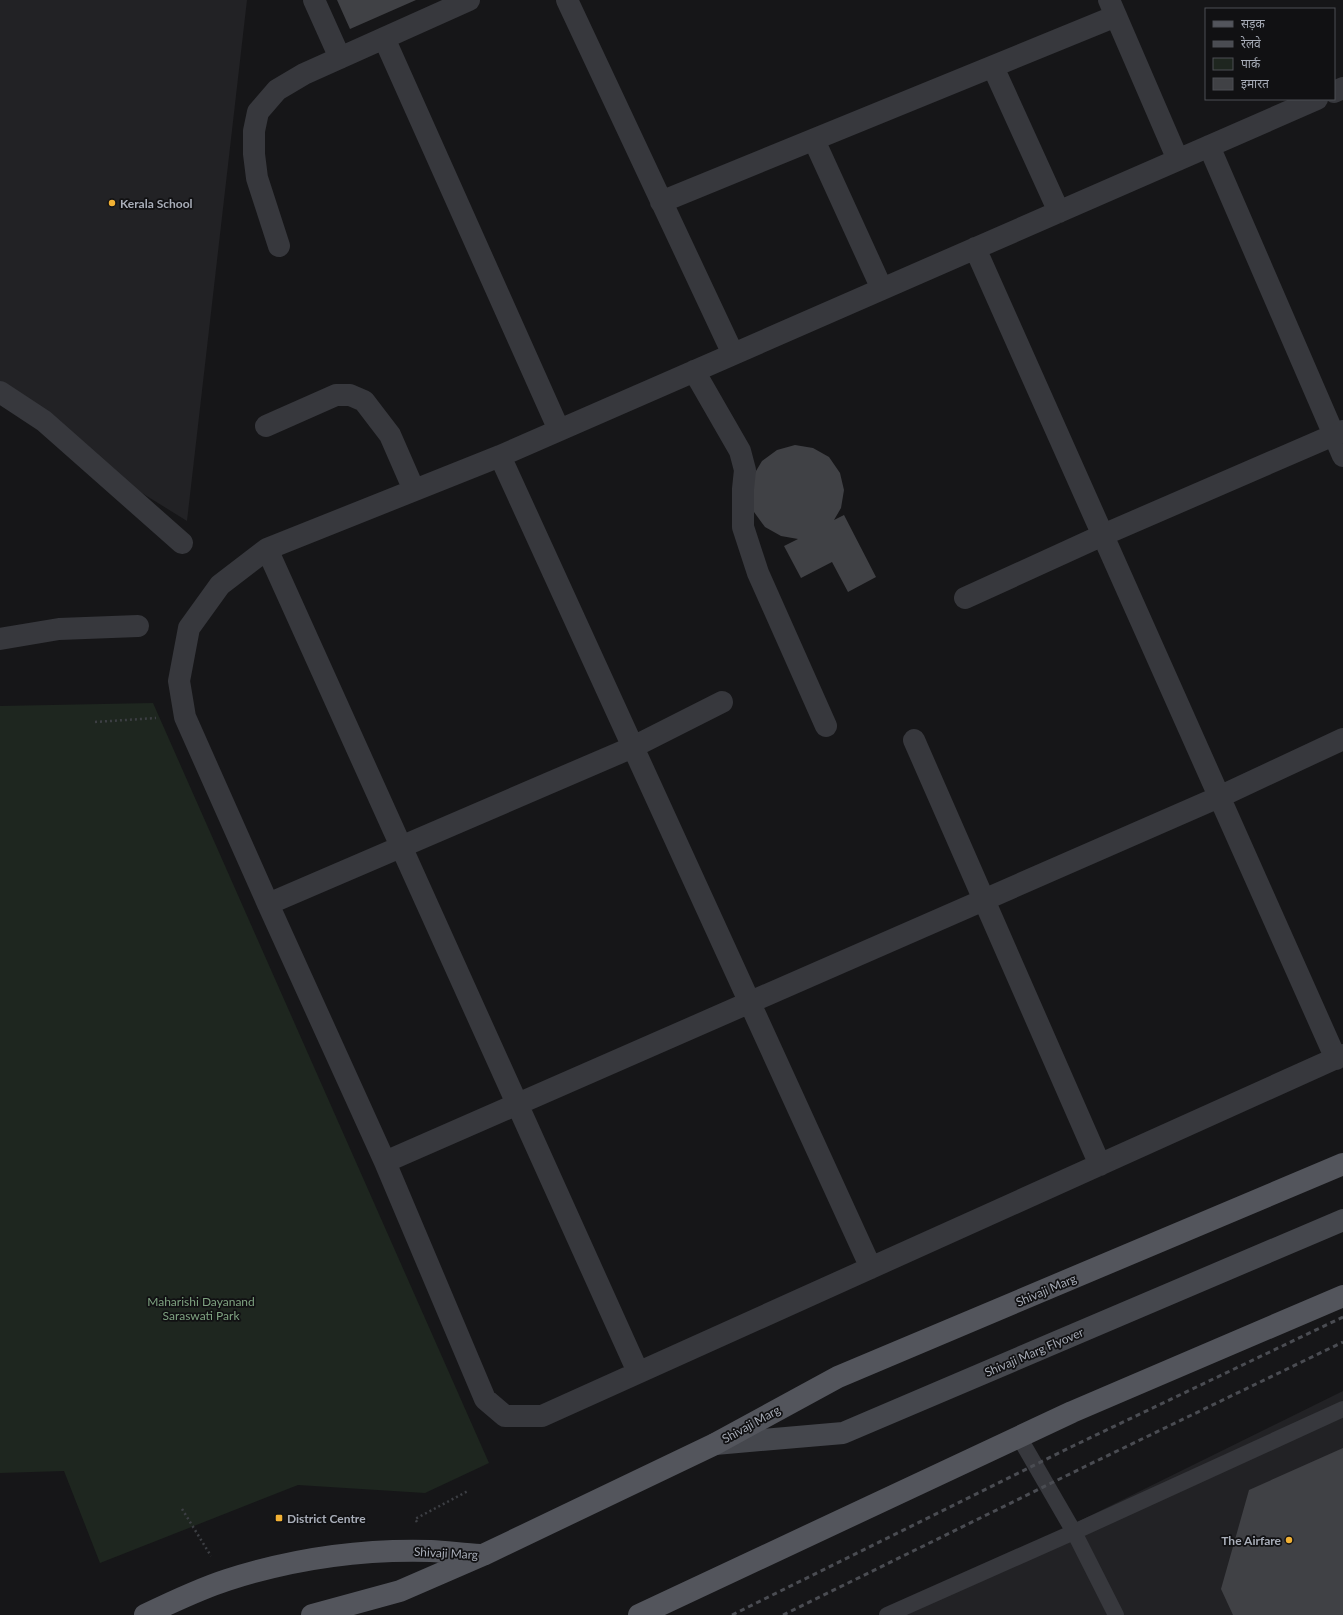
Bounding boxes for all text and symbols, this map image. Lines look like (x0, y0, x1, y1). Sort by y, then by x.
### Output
legend (1205, 8, 1335, 100)
text: सड़क (1241, 16, 1266, 31)
text: रेलवे (1241, 36, 1261, 51)
text: पार्क (1241, 56, 1261, 71)
text: इमारत (1241, 76, 1270, 91)
place label: Kerala School (120, 196, 193, 211)
marker: Kerala School (107, 198, 117, 208)
street label: Shivaji Marg (1013, 1271, 1079, 1309)
park label: Maharishi Dayanand Saraswati Park (147, 1294, 255, 1323)
street label: Shivaji Marg Flyover (982, 1324, 1086, 1380)
street label: Shivaji Marg (719, 1402, 783, 1446)
place label: District Centre (287, 1511, 366, 1526)
marker: District Centre (274, 1513, 284, 1523)
place label: The Airfare (1221, 1533, 1282, 1548)
marker: The Airfare (1284, 1535, 1294, 1545)
street label: Shivaji Marg (414, 1544, 478, 1562)

